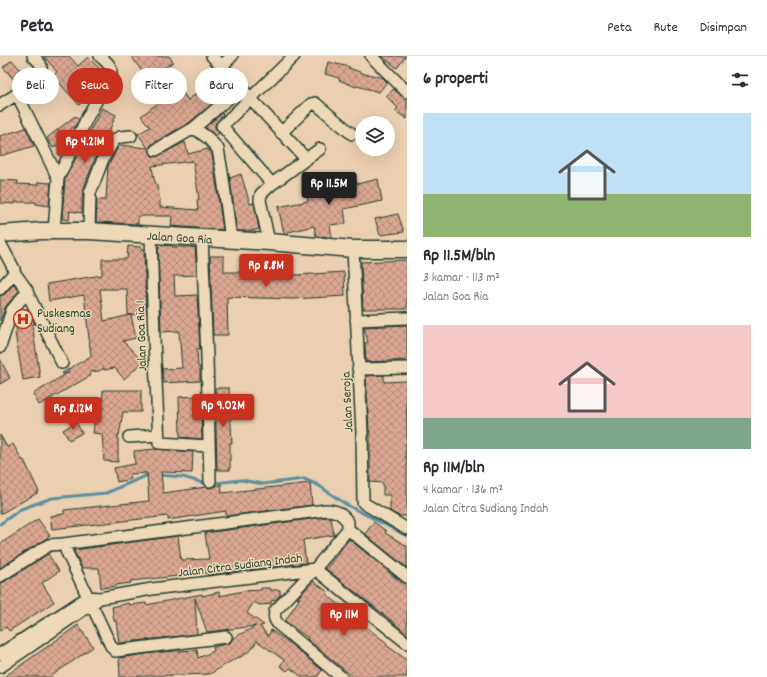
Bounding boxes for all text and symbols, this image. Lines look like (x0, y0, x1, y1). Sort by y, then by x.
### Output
text: Peta (20, 14, 53, 41)
text: Peta (607, 18, 631, 38)
text: Rute (653, 18, 678, 38)
text: Disimpan (700, 18, 747, 38)
chip: Beli (12, 68, 59, 104)
chip: Sewa (67, 68, 123, 104)
chip: Filter (131, 68, 187, 104)
chip: Baru (195, 68, 248, 104)
text: 6 properti (423, 68, 488, 92)
icon: filters (729, 69, 751, 91)
map controls (355, 116, 395, 156)
button: layers (355, 116, 395, 156)
pin: Rp 4.21M (44, 130, 126, 164)
text: Rp 4.21M (65, 133, 105, 152)
icon: home (551, 139, 623, 211)
pin: Rp 11.5M (288, 172, 370, 206)
text: Rp 11.5M (311, 175, 347, 194)
street label: Jalan Goa Ria (146, 228, 214, 251)
text: Rp 11.5M/bln (423, 245, 495, 269)
pin: Rp 8.8M (229, 254, 303, 288)
text: Rp 8.8M (248, 257, 284, 276)
text: 3 kamar · 113 m² (423, 269, 500, 288)
text: Jalan Goa Ria (423, 288, 488, 307)
street label: Jalan Goa Ria 1 (132, 300, 153, 372)
place label: Puskesmas Sudiang (37, 305, 91, 339)
hospital icon: Puskesmas Sudiang (12, 308, 34, 330)
icon: home (551, 351, 623, 423)
street label: Jalan Seroja (337, 370, 360, 433)
pin: Rp 9.02M (182, 394, 264, 428)
pin: Rp 8.12M (32, 397, 114, 431)
text: Rp 9.02M (201, 397, 245, 416)
text: Rp 8.12M (54, 400, 92, 419)
text: Rp 11M/bln (423, 457, 485, 481)
text: 4 kamar · 136 m² (423, 481, 503, 500)
text: Jalan Citra Sudiang Indah (423, 500, 548, 519)
street label: Jalan Citra Sudiang Indah (177, 549, 304, 584)
pin: Rp 11M (311, 603, 377, 637)
text: Rp 11M (330, 606, 358, 625)

